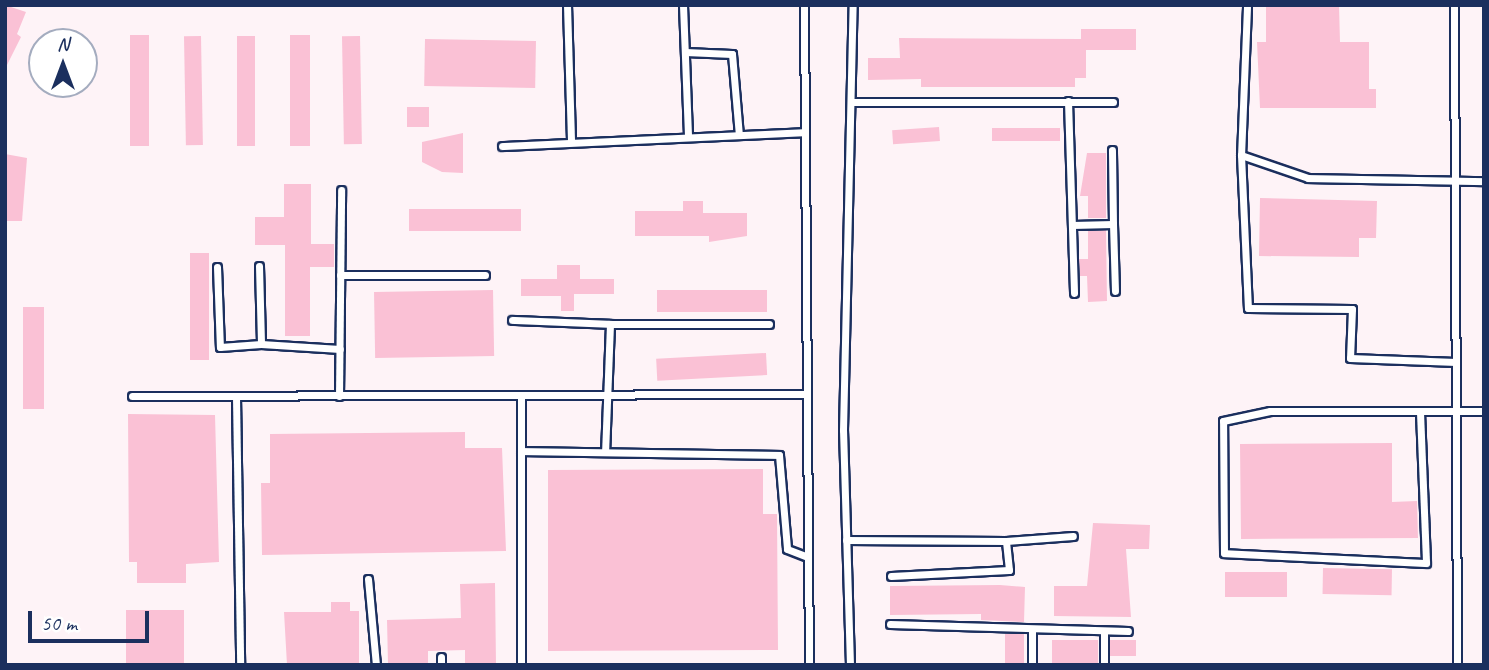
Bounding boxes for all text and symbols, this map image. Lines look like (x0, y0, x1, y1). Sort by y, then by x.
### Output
north arrow (28, 28, 98, 98)
text: N (57, 32, 69, 56)
scale bar (32, 596, 152, 640)
text: 50 m (41, 610, 77, 636)

